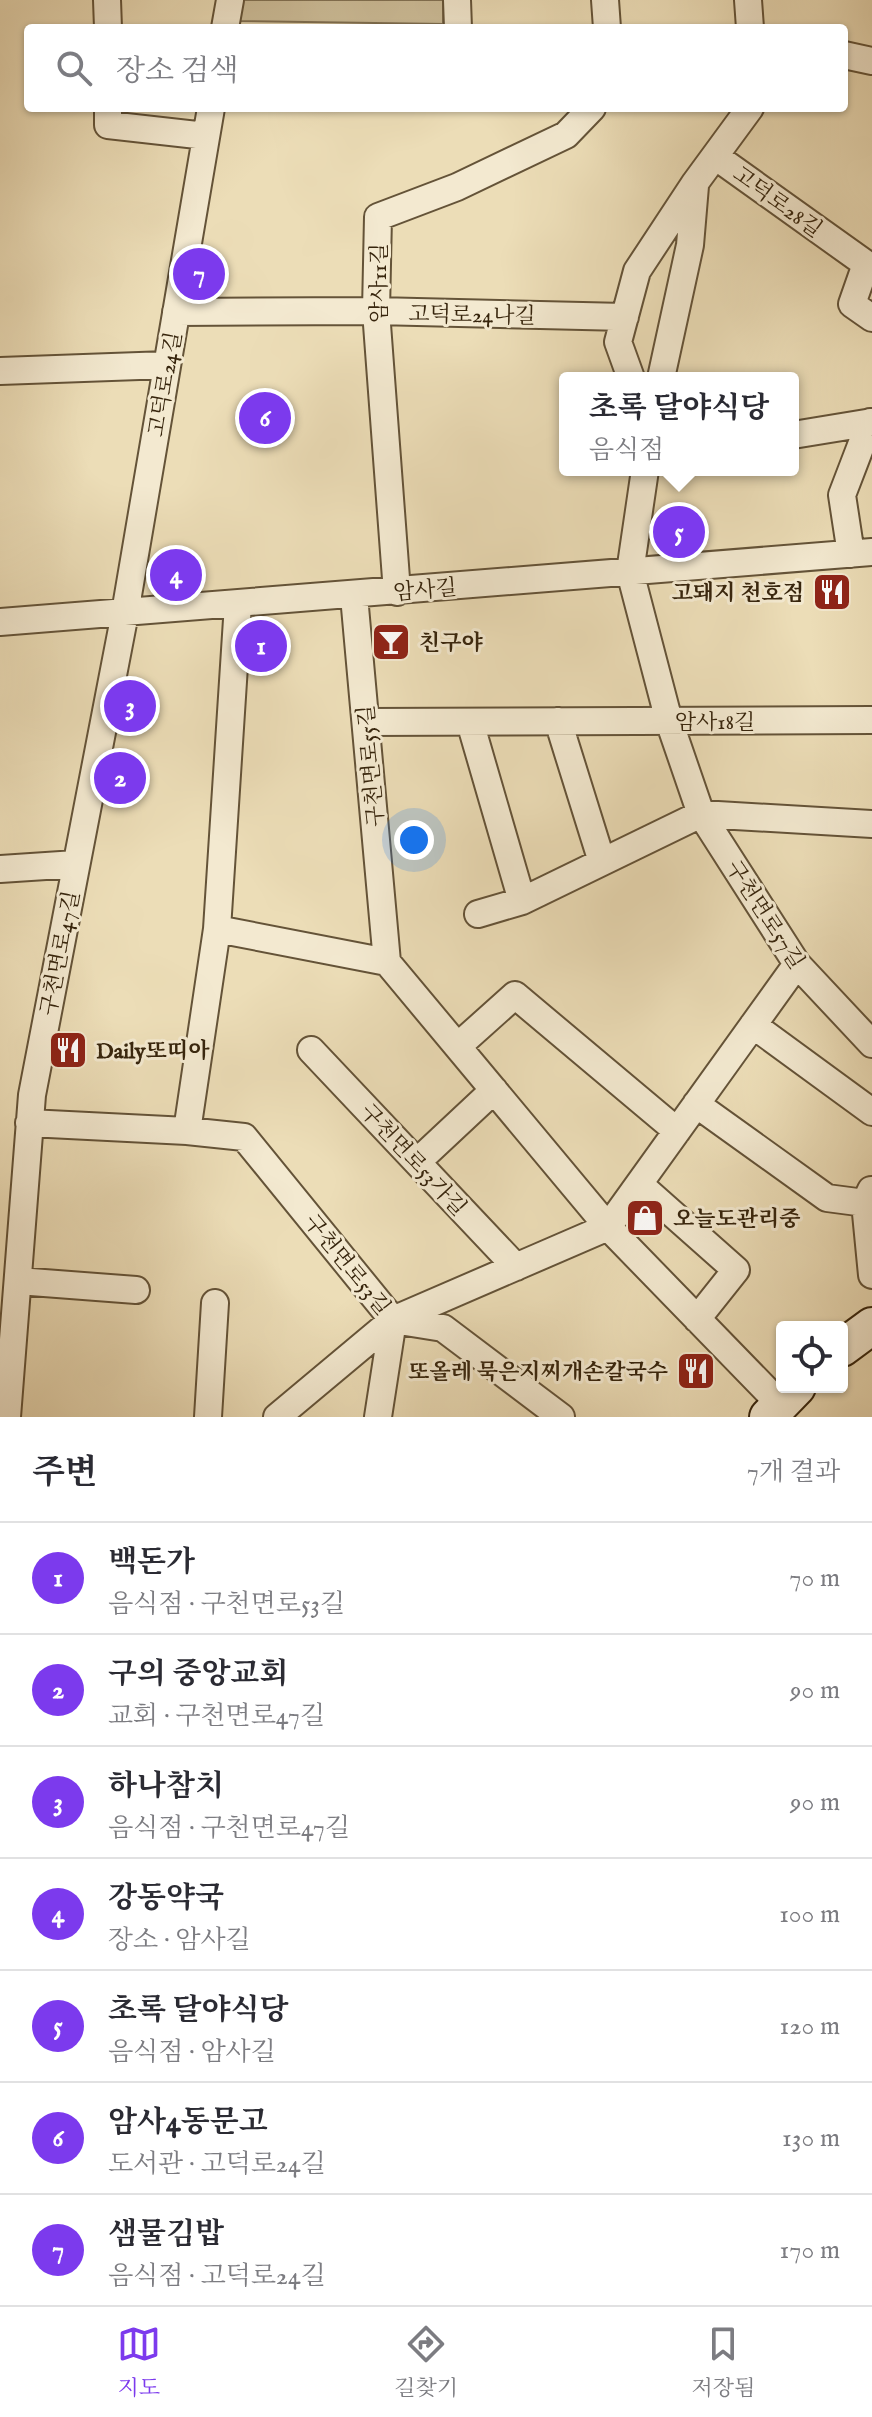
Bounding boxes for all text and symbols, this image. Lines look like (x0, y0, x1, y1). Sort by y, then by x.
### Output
search box (24, 24, 848, 112)
icon: search (52, 46, 96, 90)
text: 장소 검색 (116, 53, 238, 91)
street label: 고덕로28길 (727, 161, 827, 244)
street label: 암사11길 (366, 243, 394, 323)
pin: 7 (173, 244, 225, 304)
street label: 고덕로24나길 (408, 301, 536, 331)
street label: 고덕로24길 (143, 330, 189, 439)
popup (559, 372, 799, 476)
pin: 6 (239, 388, 291, 448)
text: 초록 달야식당 (589, 390, 769, 428)
text: 음식점 (589, 434, 664, 467)
pin: 5 (653, 502, 705, 562)
pin: 4 (150, 545, 202, 605)
restaurant icon: 고돼지 천호점 (811, 571, 853, 613)
street label: 암사길 (392, 574, 458, 608)
place label: 고돼지 천호점 (672, 580, 804, 608)
pin: 1 (235, 616, 287, 676)
bar icon: 친구야 (370, 621, 412, 663)
place label: 친구야 (419, 630, 484, 658)
pin: 3 (104, 676, 156, 736)
street label: 구천면로55길 (353, 704, 391, 828)
street label: 암사18길 (675, 709, 755, 737)
pin: 2 (94, 748, 146, 808)
your location (394, 820, 434, 860)
street label: 구천면로57길 (719, 855, 810, 975)
street label: 구천면로47길 (35, 889, 87, 1018)
restaurant icon: Daily또띠아 (47, 1029, 89, 1071)
place label: Daily또띠아 (96, 1038, 210, 1066)
street label: 구천면로53가길 (353, 1098, 472, 1222)
shop icon: 오늘도관리중 (624, 1197, 666, 1239)
place label: 오늘도관리중 (673, 1206, 801, 1234)
street label: 구천면로53길 (297, 1209, 396, 1322)
map controls (776, 1321, 848, 1393)
button: locate (776, 1321, 848, 1393)
restaurant icon: 또올레 묵은지찌개손칼국수 (675, 1350, 717, 1392)
place label: 또올레 묵은지찌개손칼국수 (408, 1359, 668, 1387)
text: 주변 (32, 1452, 98, 1495)
text: 7개 결과 (747, 1456, 840, 1489)
text: 백돈가 (108, 1544, 195, 1582)
text: 1 (53, 1562, 63, 1595)
text: 70 m (789, 1562, 840, 1595)
text: 음식점 · 구천면로53길 (108, 1588, 345, 1621)
text: 구의 중앙교회 (108, 1656, 288, 1694)
text: 2 (52, 1674, 64, 1707)
text: 90 m (790, 1674, 840, 1707)
text: 교회 · 구천면로47길 (108, 1700, 325, 1733)
text: 하나참치 (108, 1768, 224, 1806)
text: 3 (53, 1786, 63, 1819)
text: 90 m (790, 1786, 840, 1819)
text: 음식점 · 구천면로47길 (108, 1812, 350, 1845)
text: 강동약국 (108, 1880, 224, 1918)
text: 4 (52, 1898, 64, 1931)
text: 100 m (779, 1898, 840, 1931)
text: 장소 · 암사길 (108, 1924, 251, 1957)
text: 초록 달야식당 (108, 1992, 288, 2030)
text: 5 (53, 2010, 63, 2043)
text: 120 m (780, 2010, 840, 2043)
text: 음식점 · 암사길 (108, 2036, 276, 2069)
text: 암사4동문고 (108, 2104, 268, 2142)
text: 6 (53, 2122, 63, 2155)
text: 130 m (782, 2122, 840, 2155)
text: 도서관 · 고덕로24길 (108, 2148, 326, 2181)
text: 샘물김밥 (108, 2216, 224, 2254)
text: 7 (52, 2234, 64, 2267)
text: 170 m (780, 2234, 840, 2267)
text: 음식점 · 고덕로24길 (108, 2260, 326, 2293)
tab: 지도 (117, 2322, 161, 2403)
tab: 길찾기 (394, 2322, 458, 2403)
tab: 저장됨 (691, 2322, 755, 2403)

